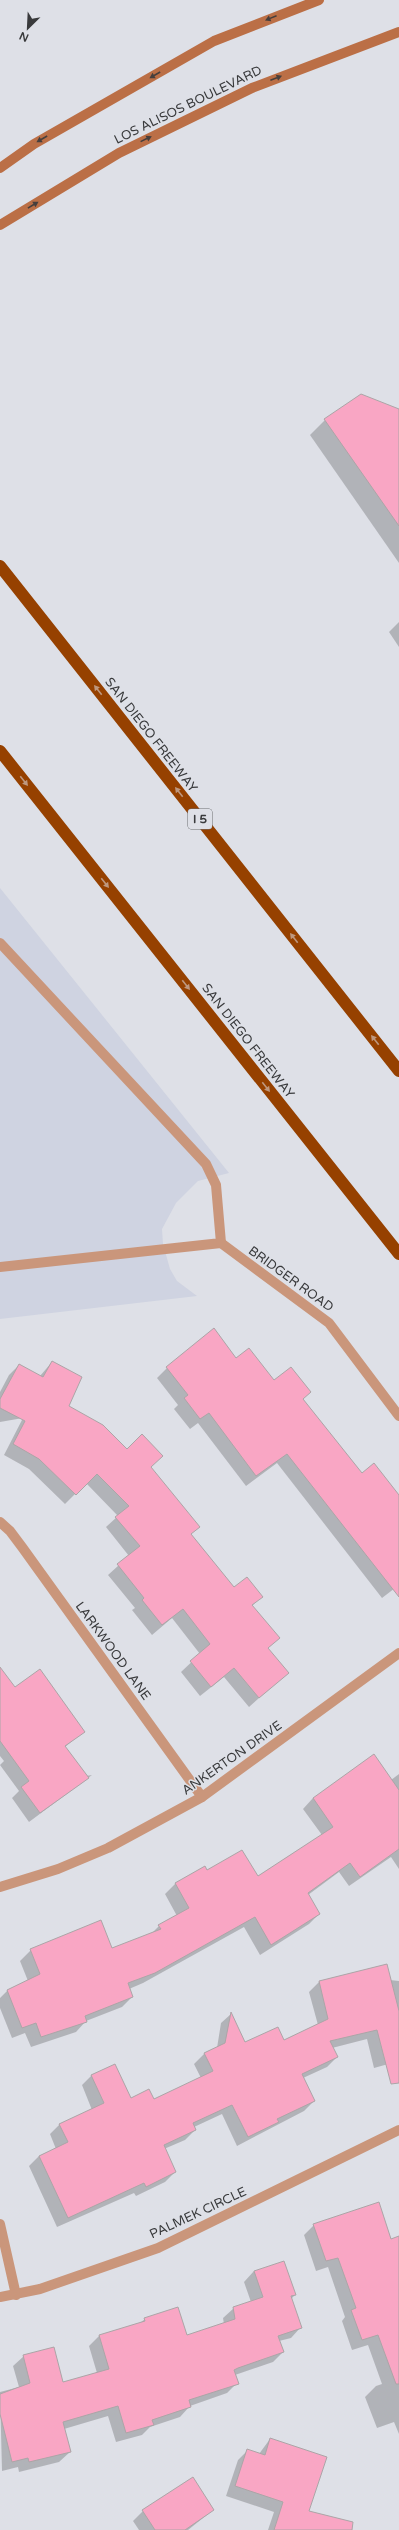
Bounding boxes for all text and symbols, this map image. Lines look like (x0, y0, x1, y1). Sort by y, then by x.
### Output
north arrow (8, 8, 48, 48)
one-way arrow (265, 16, 277, 22)
text: N (17, 29, 31, 44)
street label: LOS ALISOS BOULEVARD (111, 62, 265, 148)
one-way arrow (149, 71, 161, 78)
one-way arrow (270, 75, 282, 81)
one-way arrow (36, 136, 48, 143)
one-way arrow (140, 136, 151, 142)
one-way arrow (27, 201, 39, 208)
street label: SAN DIEGO FREEWAY (101, 674, 201, 796)
one-way arrow (94, 685, 102, 696)
one-way arrow (20, 776, 29, 787)
one-way arrow (174, 787, 183, 798)
road number: I 5 (188, 809, 212, 829)
one-way arrow (101, 878, 109, 888)
one-way arrow (290, 933, 299, 944)
one-way arrow (181, 979, 190, 990)
street label: SAN DIEGO FREEWAY (198, 980, 298, 1102)
one-way arrow (370, 1035, 379, 1046)
one-way arrow (262, 1081, 271, 1092)
street label: BRIDGER ROAD (245, 1243, 337, 1315)
street label: LARKWOOD LANE (72, 1599, 154, 1703)
street label: ANKERTON DRIVE (179, 1717, 285, 1799)
street label: PALMEK CIRCLE (147, 2184, 249, 2242)

